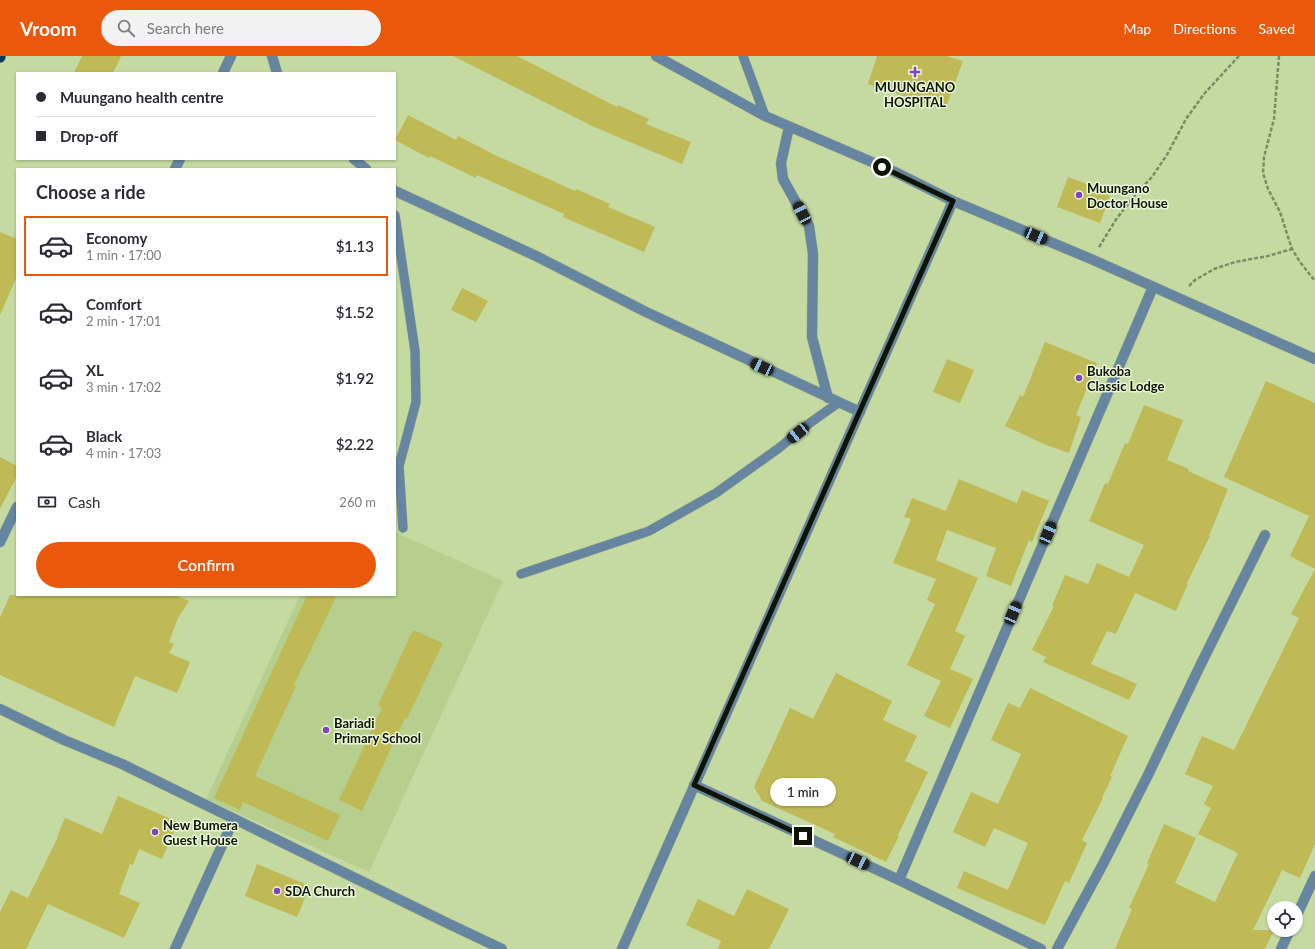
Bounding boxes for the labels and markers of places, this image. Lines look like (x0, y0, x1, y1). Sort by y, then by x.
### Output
marker: MUUNGANO HOSPITAL (909, 66, 921, 78)
place label: MUUNGANO HOSPITAL (875, 79, 956, 110)
place label: Muungano Doctor House (1087, 180, 1168, 211)
marker: Muungano Doctor House (1074, 190, 1084, 200)
place label: Bukoba Classic Lodge (1087, 363, 1165, 394)
marker: Bukoba Classic Lodge (1074, 373, 1084, 383)
place label: Bariadi Primary School (334, 715, 421, 746)
marker: Bariadi Primary School (321, 725, 331, 735)
place label: New Bumera Guest House (163, 817, 238, 848)
marker: New Bumera Guest House (150, 827, 160, 837)
place label: SDA Church (285, 883, 355, 899)
marker: SDA Church (272, 886, 282, 896)

